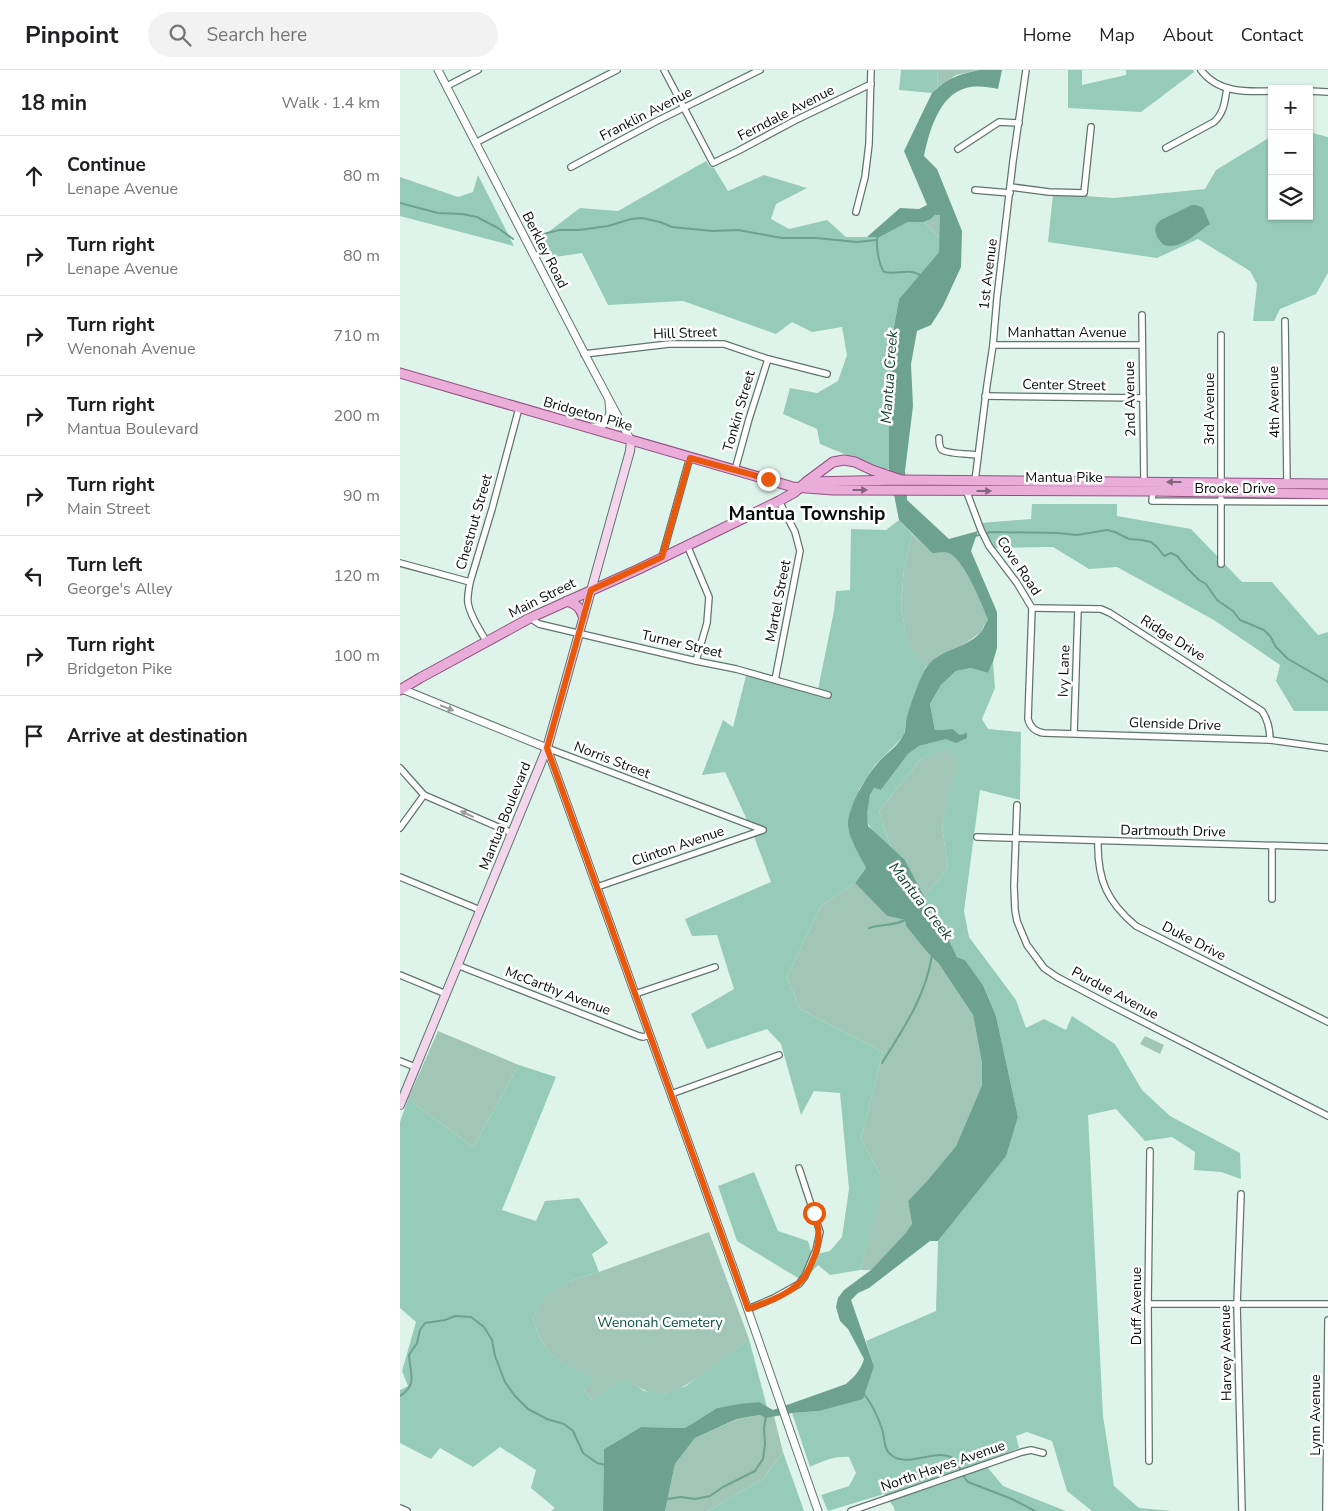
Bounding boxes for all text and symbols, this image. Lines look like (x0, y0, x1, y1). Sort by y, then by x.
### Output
search box (148, 12, 498, 57)
text: Pinpoint (25, 19, 118, 51)
icon: search (166, 21, 194, 49)
text: Search here (206, 22, 307, 48)
text: Home (1023, 23, 1071, 47)
text: Map (1099, 23, 1135, 47)
text: About (1163, 23, 1213, 47)
text: Contact (1241, 23, 1303, 47)
street label: Ferndale Avenue (734, 80, 838, 146)
street label: Franklin Avenue (596, 83, 696, 145)
map controls (1268, 85, 1313, 220)
button: + (1268, 85, 1313, 130)
text: 18 min (20, 89, 87, 117)
text: Walk · 1.4 km (282, 92, 380, 114)
button: − (1268, 130, 1313, 175)
text: Continue (67, 152, 146, 178)
icon: ahead (20, 162, 48, 190)
text: 80 m (343, 165, 380, 187)
button: layers (1268, 175, 1313, 220)
text: Lenape Avenue (67, 178, 178, 200)
street label: Berkley Road (518, 208, 572, 292)
text: Turn right (67, 232, 154, 258)
street label: 1st Avenue (974, 237, 1002, 311)
icon: right (20, 242, 48, 270)
text: 80 m (343, 245, 380, 267)
text: Lenape Avenue (67, 258, 178, 280)
text: Turn right (67, 312, 154, 338)
icon: right (20, 322, 48, 350)
street label: Hill Street (653, 322, 717, 344)
street label: Manhattan Avenue (1008, 323, 1126, 342)
text: 710 m (333, 325, 380, 347)
water label: Mantua Creek (876, 329, 902, 424)
text: Wenonah Avenue (67, 338, 195, 360)
street label: 2nd Avenue (1120, 361, 1140, 437)
street label: 4th Avenue (1264, 366, 1284, 438)
street label: Tonkin Street (718, 368, 760, 454)
street label: 3rd Avenue (1200, 373, 1219, 445)
street label: Center Street (1022, 375, 1106, 395)
text: Turn right (67, 392, 154, 418)
street label: Bridgeton Pike (541, 392, 635, 436)
icon: right (20, 402, 48, 430)
text: 200 m (333, 405, 380, 427)
text: Mantua Boulevard (67, 418, 199, 440)
route end (757, 468, 780, 491)
street label: Mantua Pike (1025, 468, 1103, 487)
text: Turn right (67, 472, 154, 498)
street label: Chestnut Street (451, 472, 497, 572)
one-way arrow (1166, 478, 1182, 486)
street label: Brooke Drive (1194, 479, 1276, 498)
icon: right (20, 482, 48, 510)
text: 90 m (343, 485, 380, 507)
one-way arrow (853, 486, 869, 494)
one-way arrow (976, 487, 992, 495)
text: Main Street (67, 498, 150, 520)
district label: Mantua Township (729, 501, 885, 527)
street label: Cove Road (992, 533, 1046, 599)
text: Turn left (67, 552, 142, 578)
street label: Martel Street (761, 558, 795, 644)
icon: left (20, 562, 48, 590)
text: 120 m (333, 565, 380, 587)
street label: Main Street (505, 574, 579, 622)
text: George's Alley (67, 578, 173, 600)
street label: Ridge Drive (1137, 611, 1209, 665)
street label: Turner Street (640, 625, 724, 663)
text: Turn right (67, 632, 154, 658)
icon: right (20, 642, 48, 670)
text: 100 m (333, 645, 380, 667)
street label: Ivy Lane (1054, 645, 1074, 697)
text: Bridgeton Pike (67, 658, 172, 680)
one-way arrow (440, 704, 455, 712)
street label: Glenside Drive (1129, 713, 1221, 735)
icon: arrive (20, 722, 48, 750)
text: Arrive at destination (67, 723, 248, 749)
street label: Norris Street (571, 737, 653, 783)
street label: Mantua Boulevard (475, 759, 535, 873)
one-way arrow (460, 809, 474, 817)
street label: Clinton Avenue (629, 821, 727, 871)
street label: Dartmouth Drive (1120, 821, 1226, 841)
water label: Mantua Creek (884, 858, 958, 944)
street label: Duke Drive (1159, 917, 1229, 965)
street label: McCarthy Avenue (502, 962, 614, 1020)
street label: Purdue Avenue (1068, 962, 1162, 1024)
route start (803, 1202, 826, 1225)
street label: Duff Avenue (1127, 1267, 1146, 1345)
street label: Harvey Avenue (1216, 1305, 1236, 1401)
park label: Wenonah Cemetery (597, 1313, 724, 1332)
street label: Lynn Avenue (1306, 1374, 1325, 1456)
street label: North Hayes Avenue (878, 1436, 1008, 1496)

